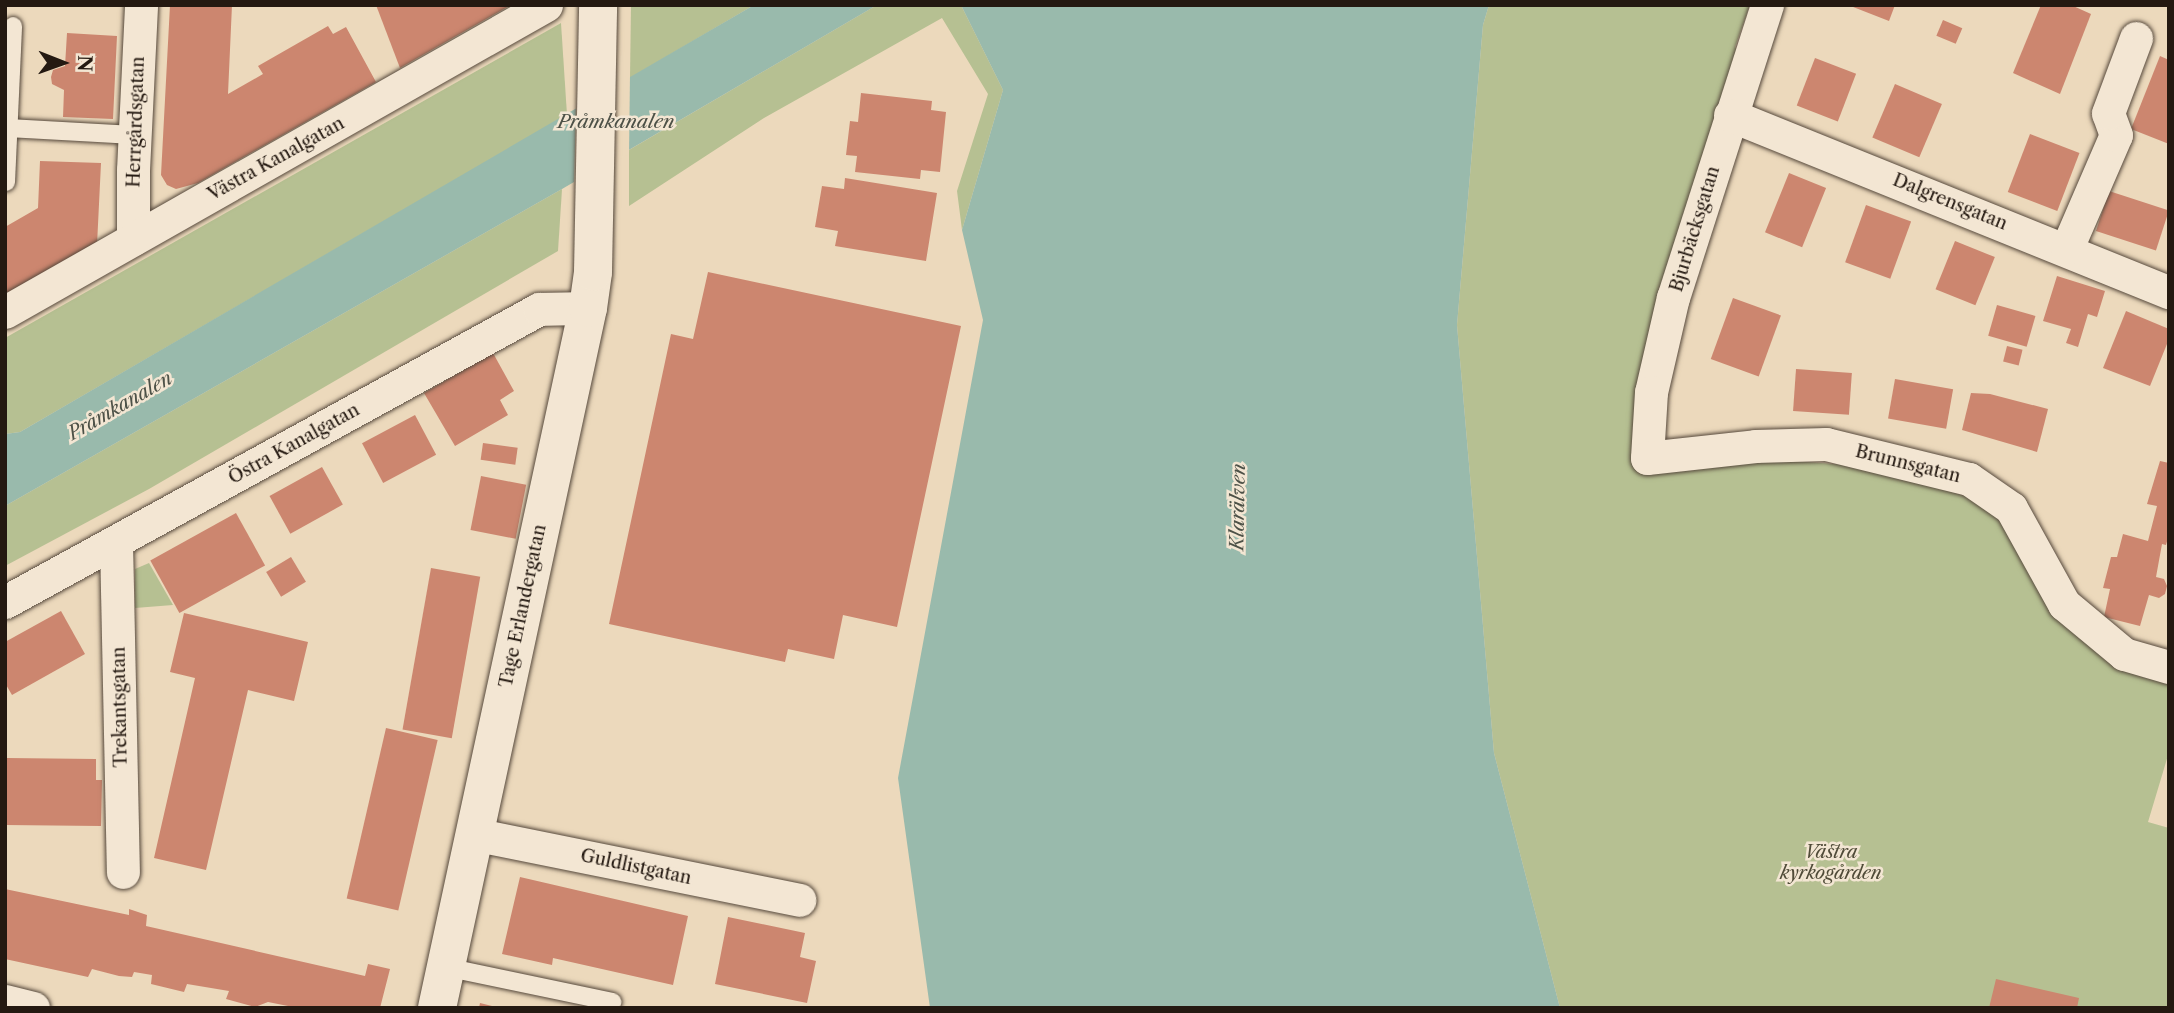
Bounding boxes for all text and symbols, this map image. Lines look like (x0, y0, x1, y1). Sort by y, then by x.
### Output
north arrow (28, 28, 98, 98)
text: N (73, 55, 96, 72)
street label: Herrgårdsgatan (123, 56, 149, 188)
water label: Pråmkanalen (558, 111, 674, 133)
street label: Västra Kanalgatan (204, 112, 348, 206)
street label: Bjurbäcksgatan (1666, 163, 1724, 295)
street label: Dalgrensgatan (1890, 169, 2010, 235)
water label: Pråmkanalen (64, 367, 176, 445)
street label: Östra Kanalgatan (225, 399, 363, 489)
street label: Brunnsgatan (1853, 441, 1963, 487)
water label: Klarälven (1226, 463, 1250, 551)
street label: Tage Erlandergatan (495, 522, 551, 690)
street label: Trekantsgatan (108, 646, 132, 768)
park label: Västra kyrkogården (1780, 842, 1882, 884)
street label: Guldlistgatan (579, 845, 693, 889)

